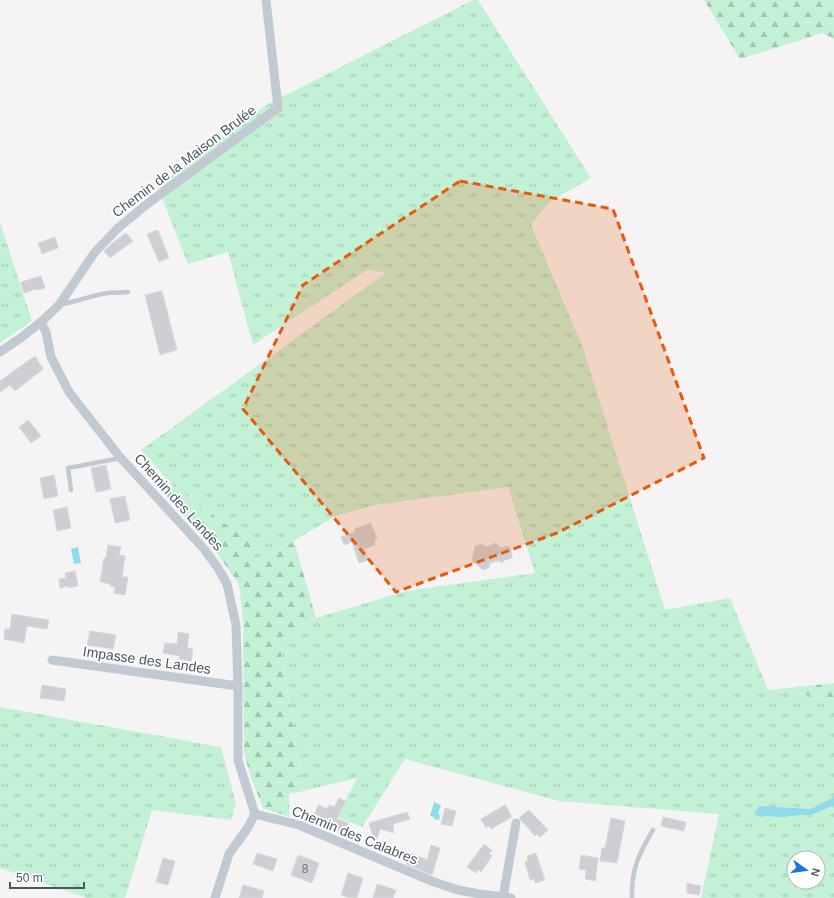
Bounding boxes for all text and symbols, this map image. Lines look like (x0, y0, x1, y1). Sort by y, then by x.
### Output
street label: Chemin de la Maison Brulée (109, 102, 259, 220)
street label: Chemin des Landes (131, 450, 227, 554)
street label: Impasse des Landes (82, 643, 212, 677)
street label: Chemin des Calabres (290, 802, 420, 868)
north arrow (786, 850, 826, 890)
house number: 8 (302, 862, 309, 876)
scale bar (10, 864, 84, 890)
text: N (809, 867, 822, 878)
text: 50 m (16, 871, 43, 885)

